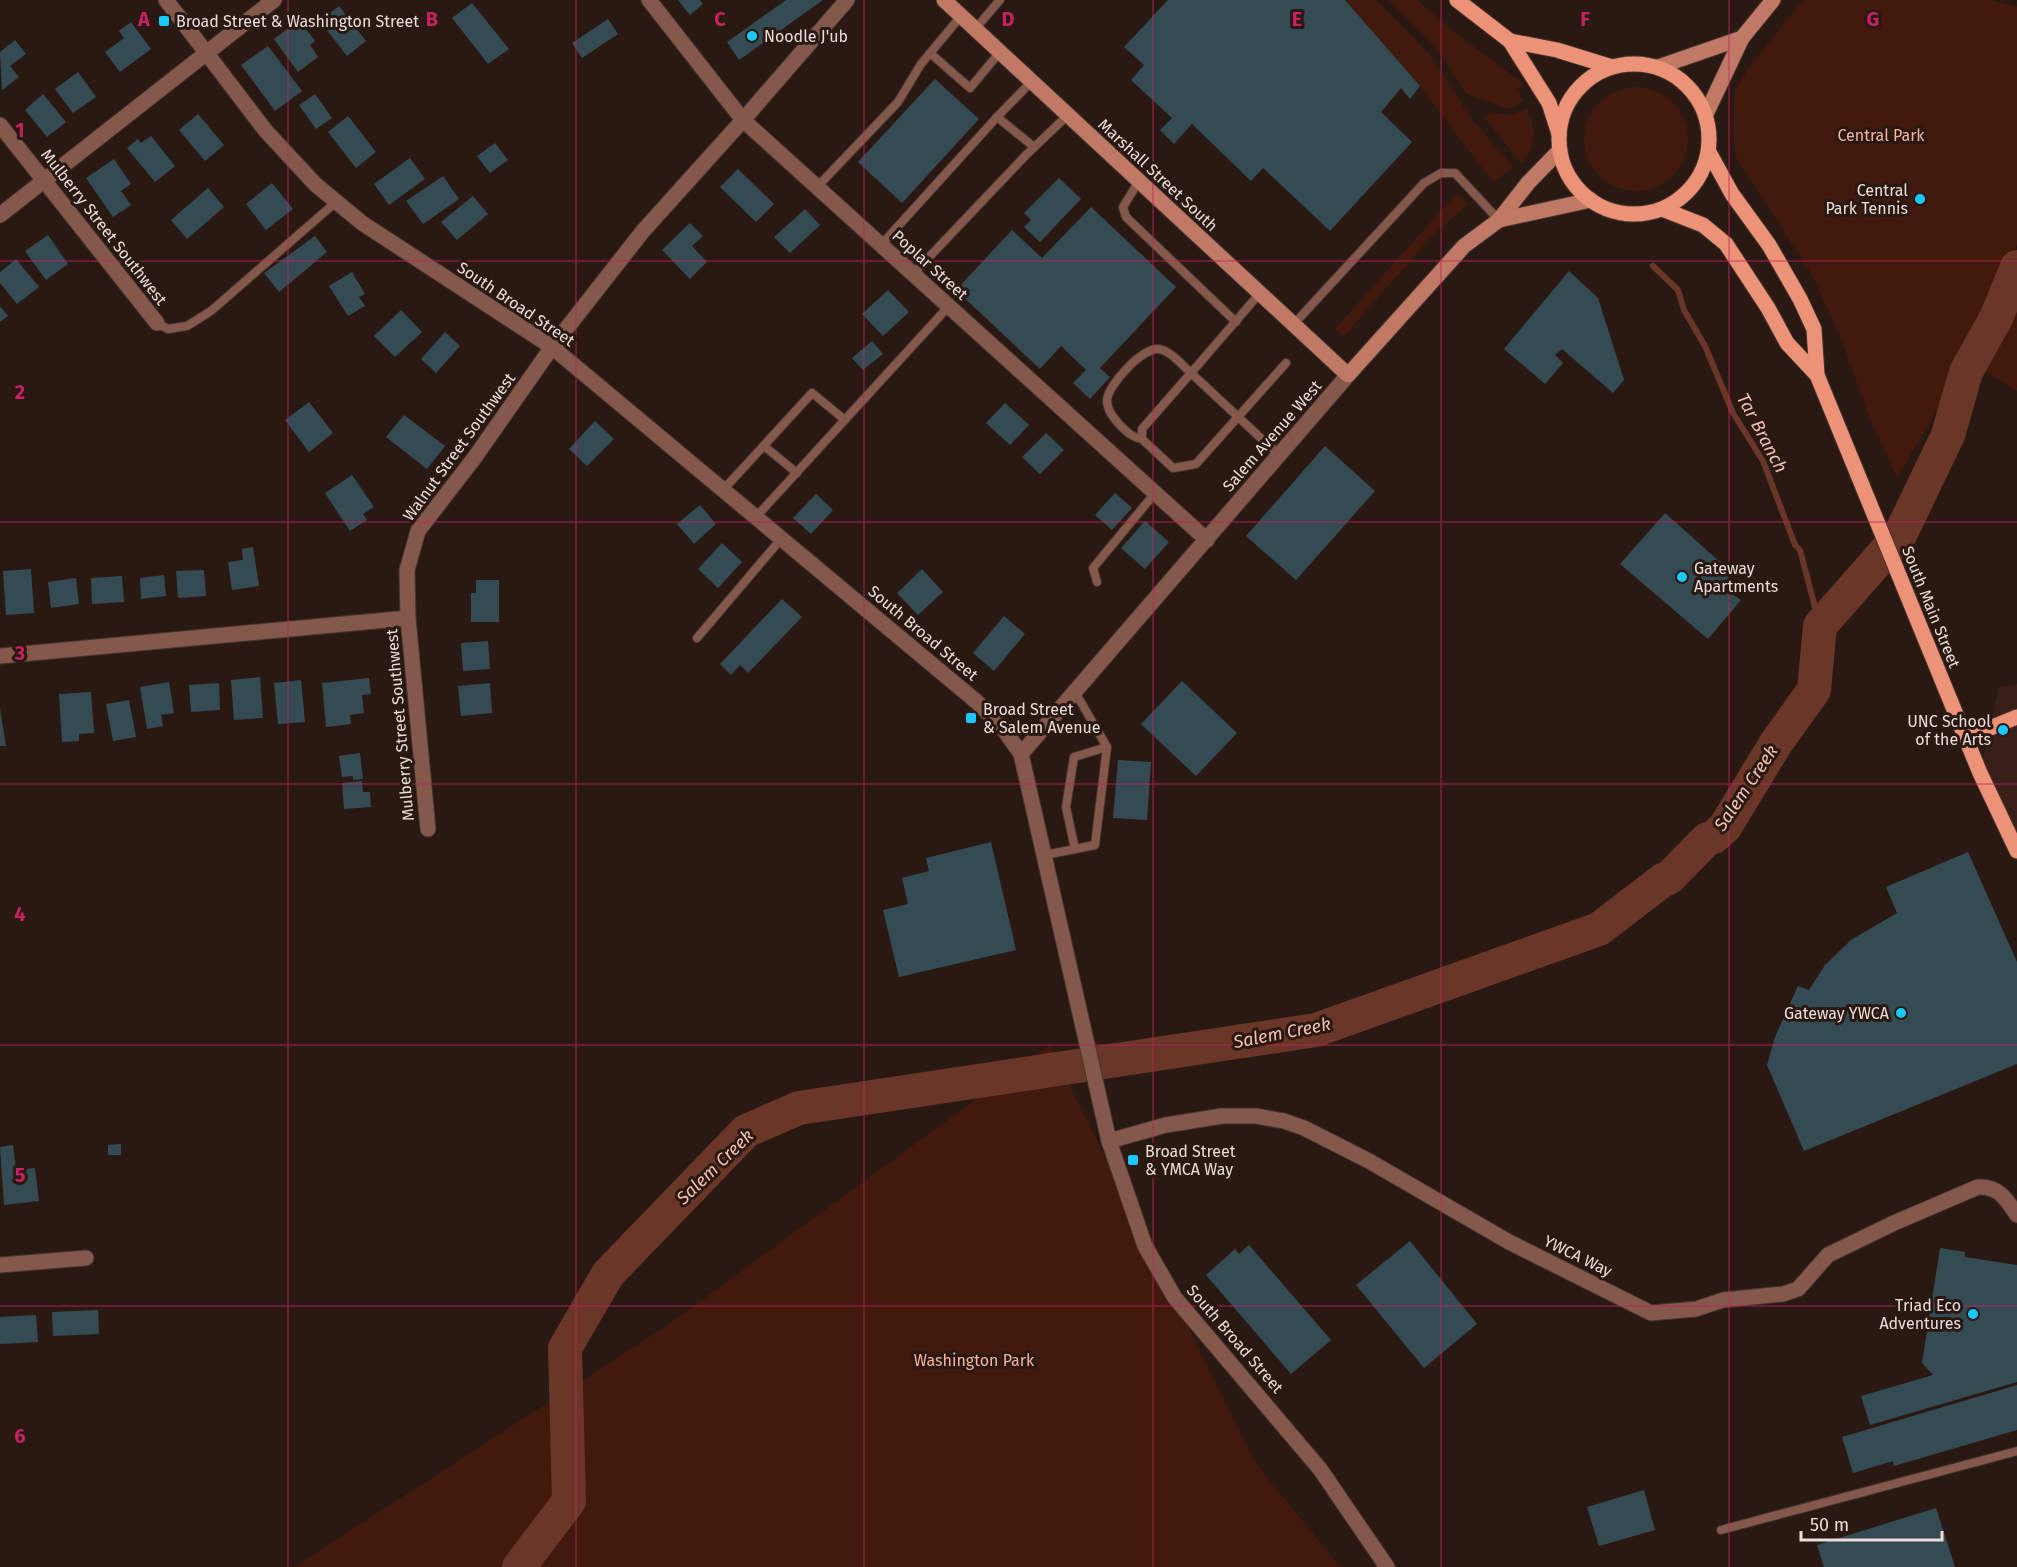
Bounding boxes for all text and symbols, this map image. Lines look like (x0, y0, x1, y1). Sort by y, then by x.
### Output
text: A (137, 7, 151, 31)
text: B (426, 7, 438, 31)
text: C (714, 7, 726, 31)
text: D (1001, 7, 1015, 31)
text: E (1292, 7, 1302, 31)
text: F (1580, 7, 1590, 31)
text: G (1867, 7, 1879, 31)
place label: Broad Street & Washington Street (176, 12, 419, 31)
marker: Broad Street & Washington Street (157, 14, 171, 28)
place label: Noodle J'ub (764, 27, 848, 46)
marker: Noodle J'ub (745, 29, 759, 43)
street label: Marshall Street South (1094, 115, 1222, 235)
text: 1 (15, 118, 25, 142)
park label: Central Park (1837, 126, 1925, 145)
street label: Mulberry Street Southwest (37, 145, 171, 309)
place label: Central Park Tennis (1825, 181, 1908, 218)
marker: Central Park Tennis (1913, 192, 1927, 206)
street label: Poplar Street (888, 226, 972, 304)
street label: South Broad Street (454, 258, 578, 350)
street label: Walnut Street Southwest (399, 369, 519, 525)
street label: Salem Avenue West (1219, 376, 1326, 495)
text: 2 (15, 380, 25, 404)
water label: Tar Branch (1732, 390, 1792, 476)
street label: South Main Street (1898, 543, 1964, 671)
place label: Gateway Apartments (1694, 559, 1778, 596)
marker: Gateway Apartments (1675, 570, 1689, 584)
street label: South Broad Street (864, 582, 982, 685)
street label: Mulberry Street Southwest (382, 628, 418, 822)
text: 3 (14, 641, 25, 665)
place label: Broad Street & Salem Avenue (983, 700, 1101, 737)
marker: Broad Street & Salem Avenue (964, 711, 978, 725)
place label: UNC School of the Arts (1907, 712, 1991, 749)
marker: UNC School of the Arts (1996, 723, 2010, 737)
water label: Salem Creek (1709, 741, 1783, 836)
text: 4 (14, 902, 26, 926)
place label: Gateway YWCA (1784, 1004, 1890, 1023)
marker: Gateway YWCA (1894, 1006, 1908, 1020)
water label: Salem Creek (1231, 1013, 1333, 1053)
water label: Salem Creek (671, 1125, 758, 1210)
place label: Broad Street & YMCA Way (1145, 1142, 1236, 1179)
marker: Broad Street & YMCA Way (1126, 1153, 1140, 1167)
text: 5 (15, 1163, 26, 1187)
street label: YWCA Way (1541, 1231, 1615, 1281)
street label: South Broad Street (1183, 1281, 1287, 1397)
place label: Triad Eco Adventures (1879, 1296, 1961, 1333)
marker: Triad Eco Adventures (1966, 1307, 1980, 1321)
park label: Washington Park (914, 1351, 1035, 1370)
text: 6 (14, 1424, 26, 1448)
scale bar (1801, 1504, 1942, 1542)
text: 50 m (1810, 1514, 1849, 1536)

